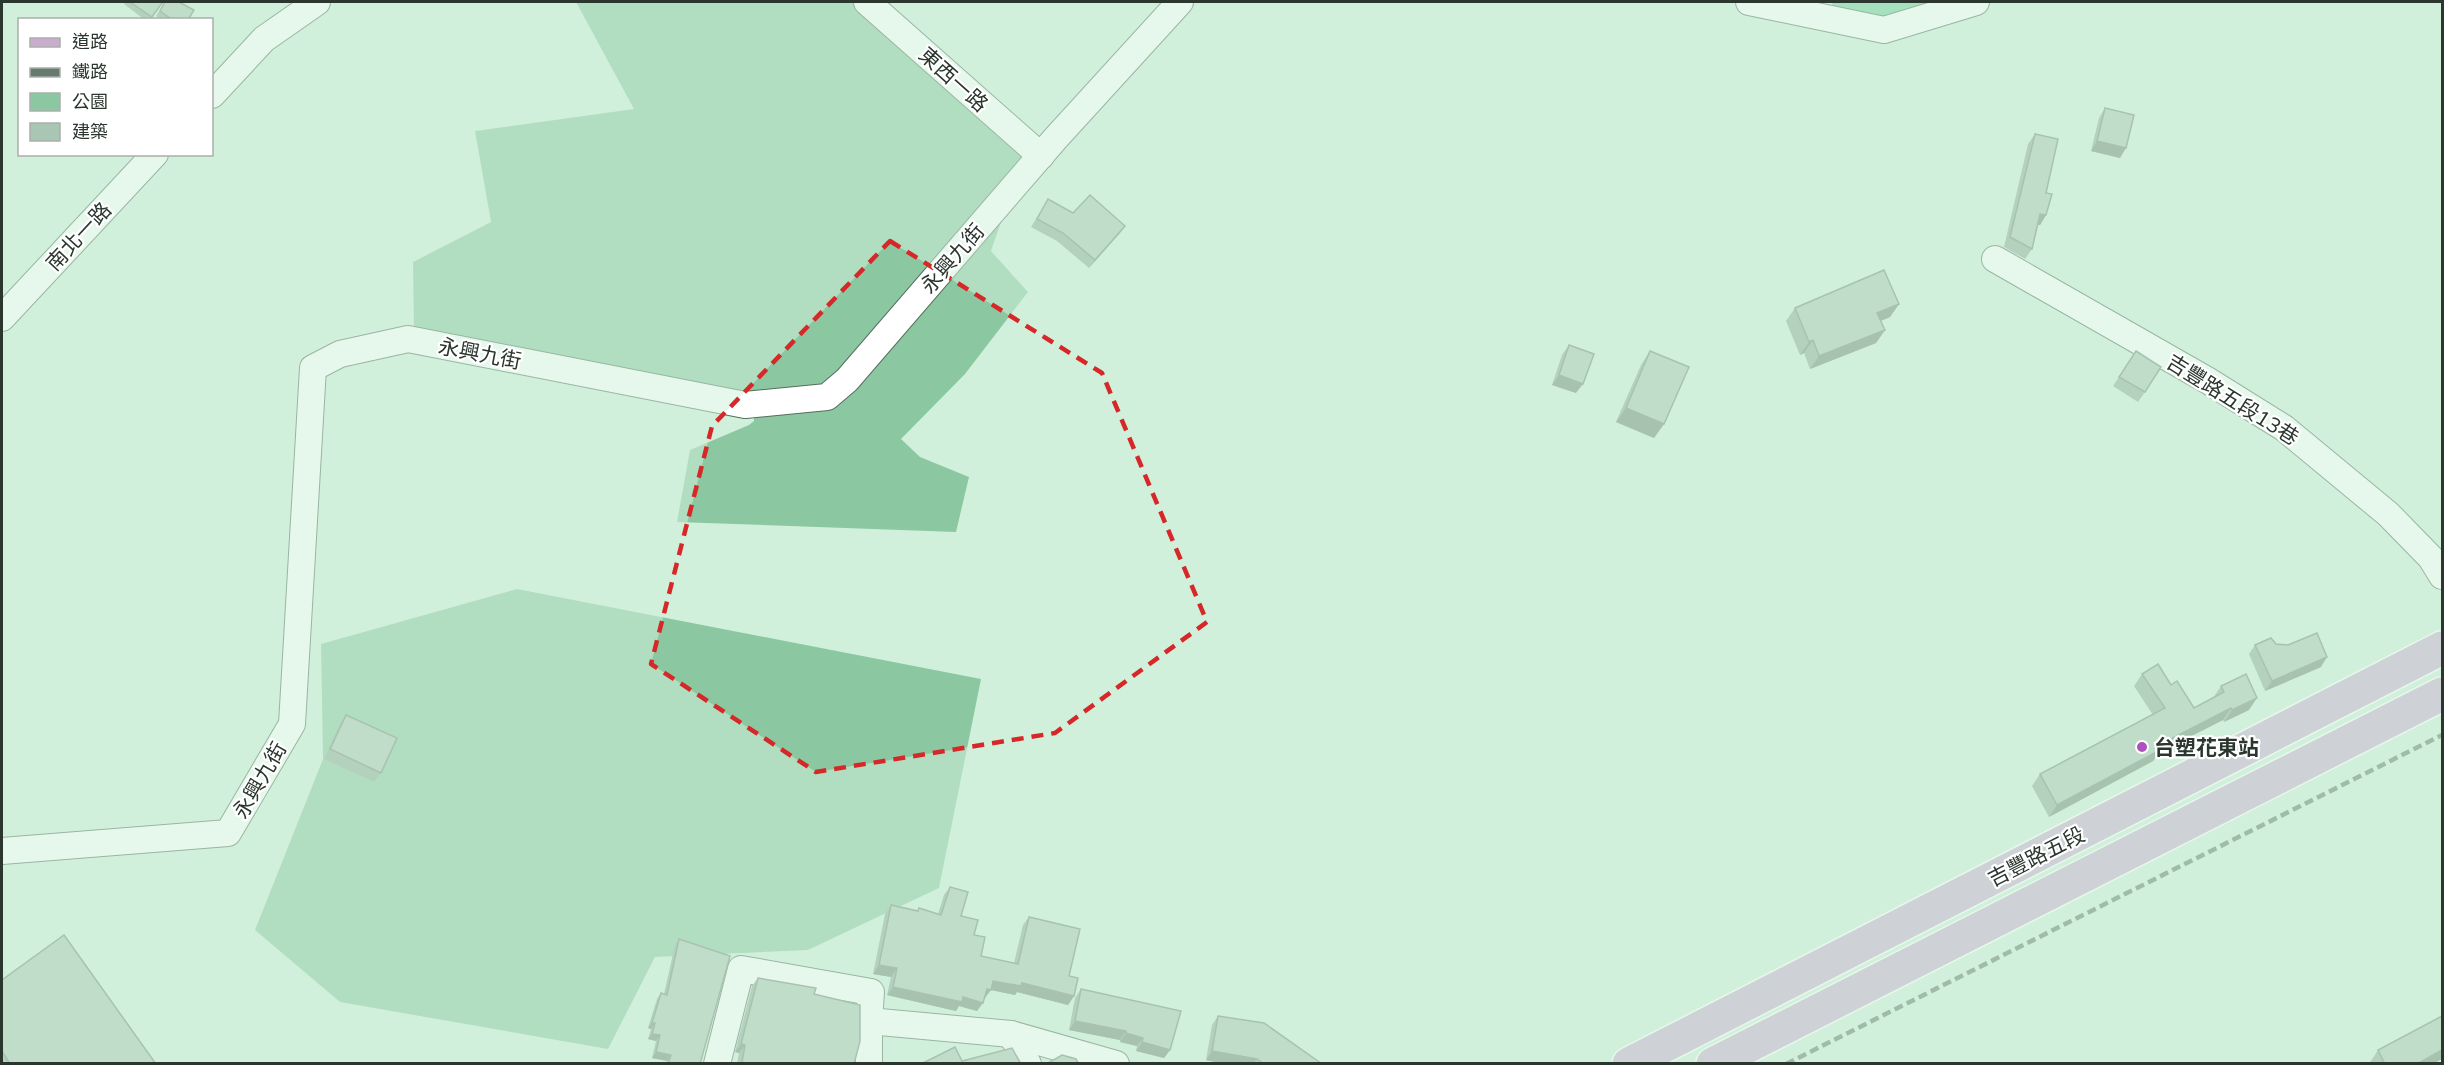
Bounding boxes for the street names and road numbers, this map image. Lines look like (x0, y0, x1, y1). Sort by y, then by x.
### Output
street label: 東西一路 (914, 41, 994, 117)
street label: 南北一路 (40, 196, 116, 276)
street label: 永興九街 (915, 218, 989, 298)
street label: 永興九街 (436, 332, 524, 374)
street label: 吉豐路五段13巷 (2162, 348, 2304, 450)
street label: 永興九街 (227, 737, 291, 823)
street label: 吉豐路五段 (1983, 821, 2089, 891)

